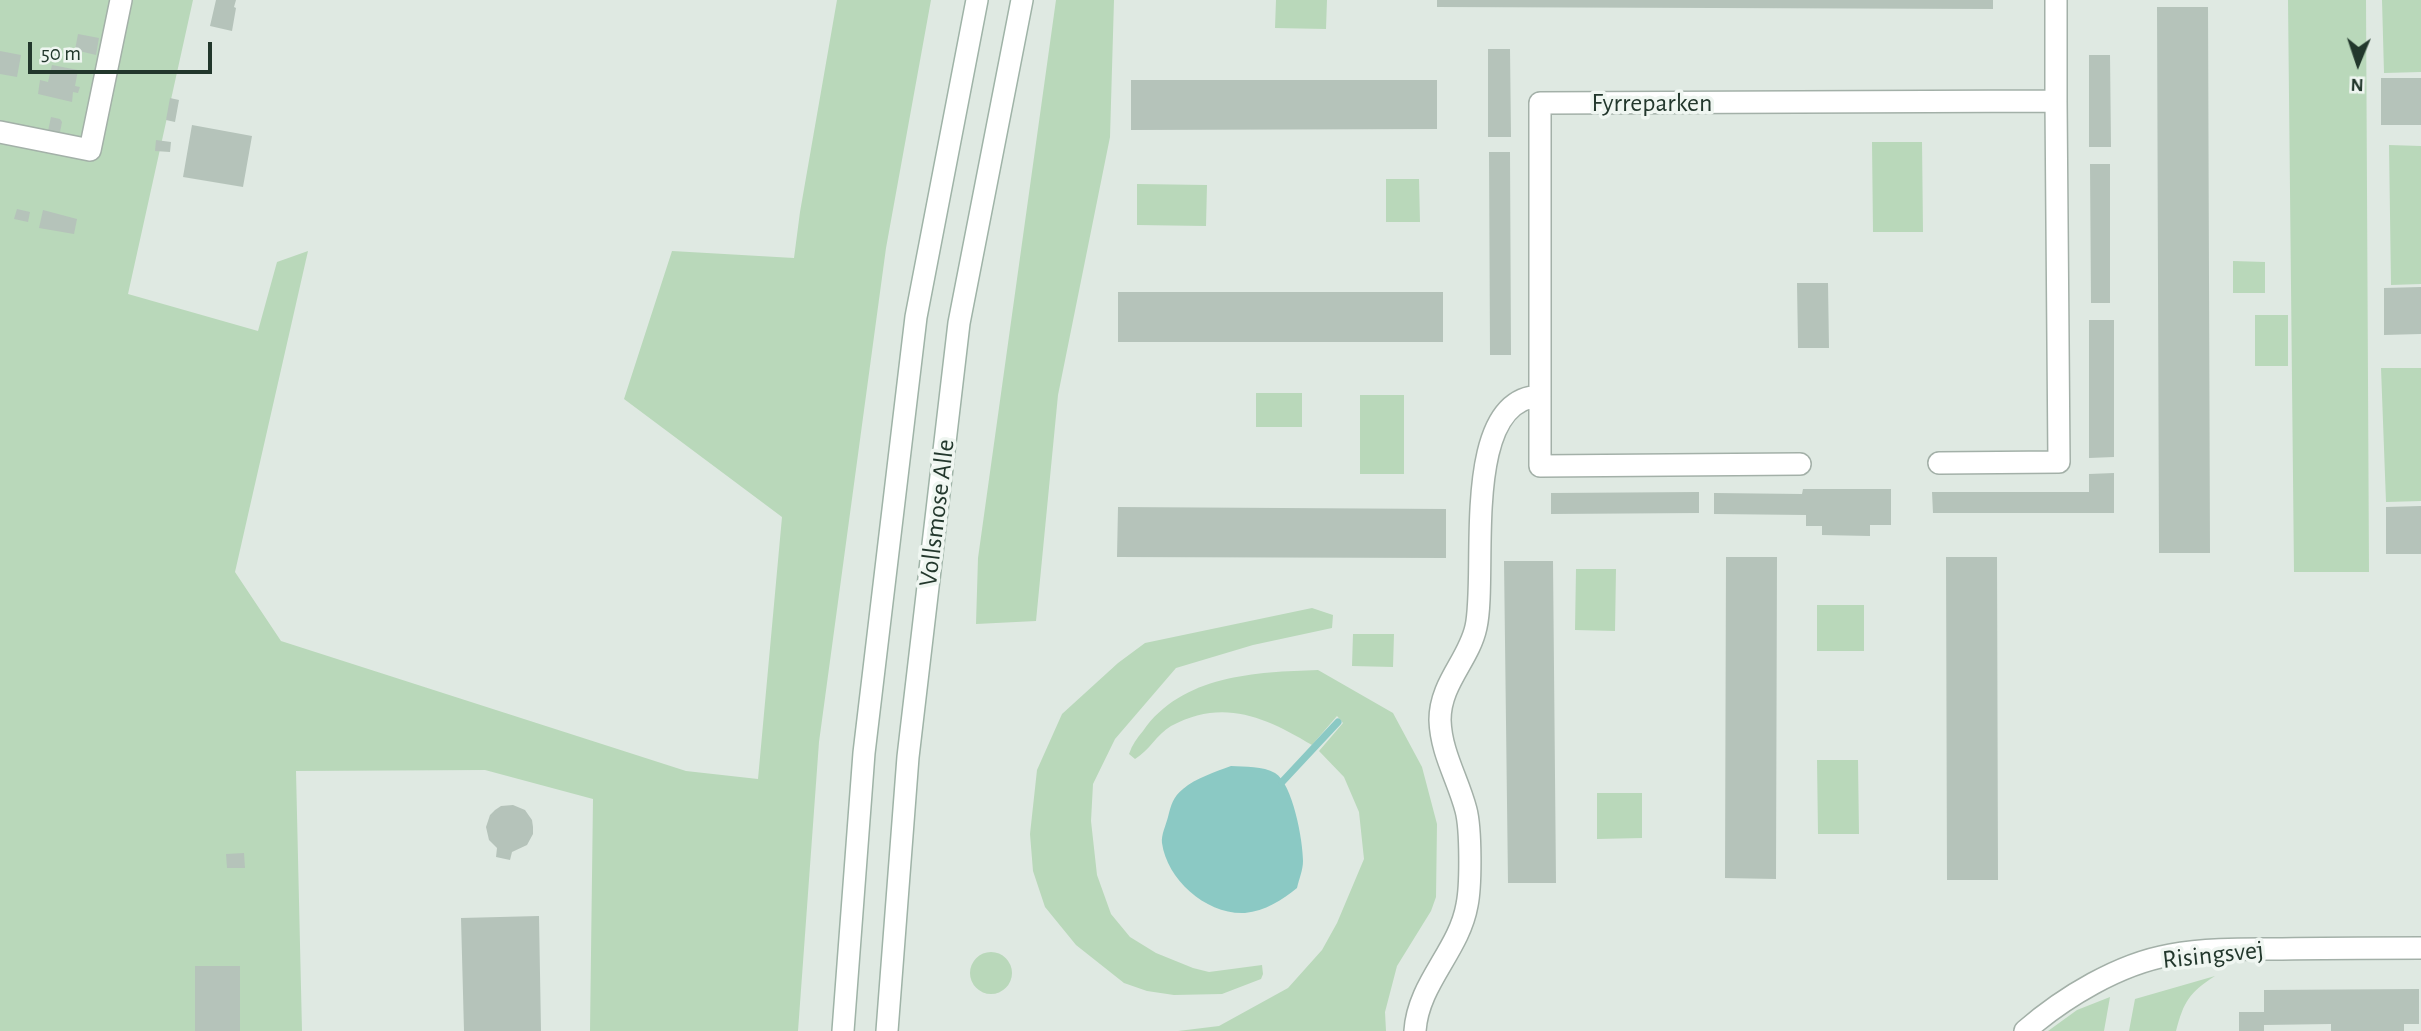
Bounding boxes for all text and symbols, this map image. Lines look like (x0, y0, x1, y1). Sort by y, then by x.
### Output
scale bar (32, 28, 215, 72)
north arrow (2323, 28, 2393, 98)
text: 50 m (41, 43, 81, 64)
text: N (2350, 75, 2364, 94)
street label: Fyrreparken (1591, 87, 1713, 119)
street label: Vollsmose Alle (912, 438, 962, 588)
street label: Risingsvej (2161, 934, 2265, 976)

